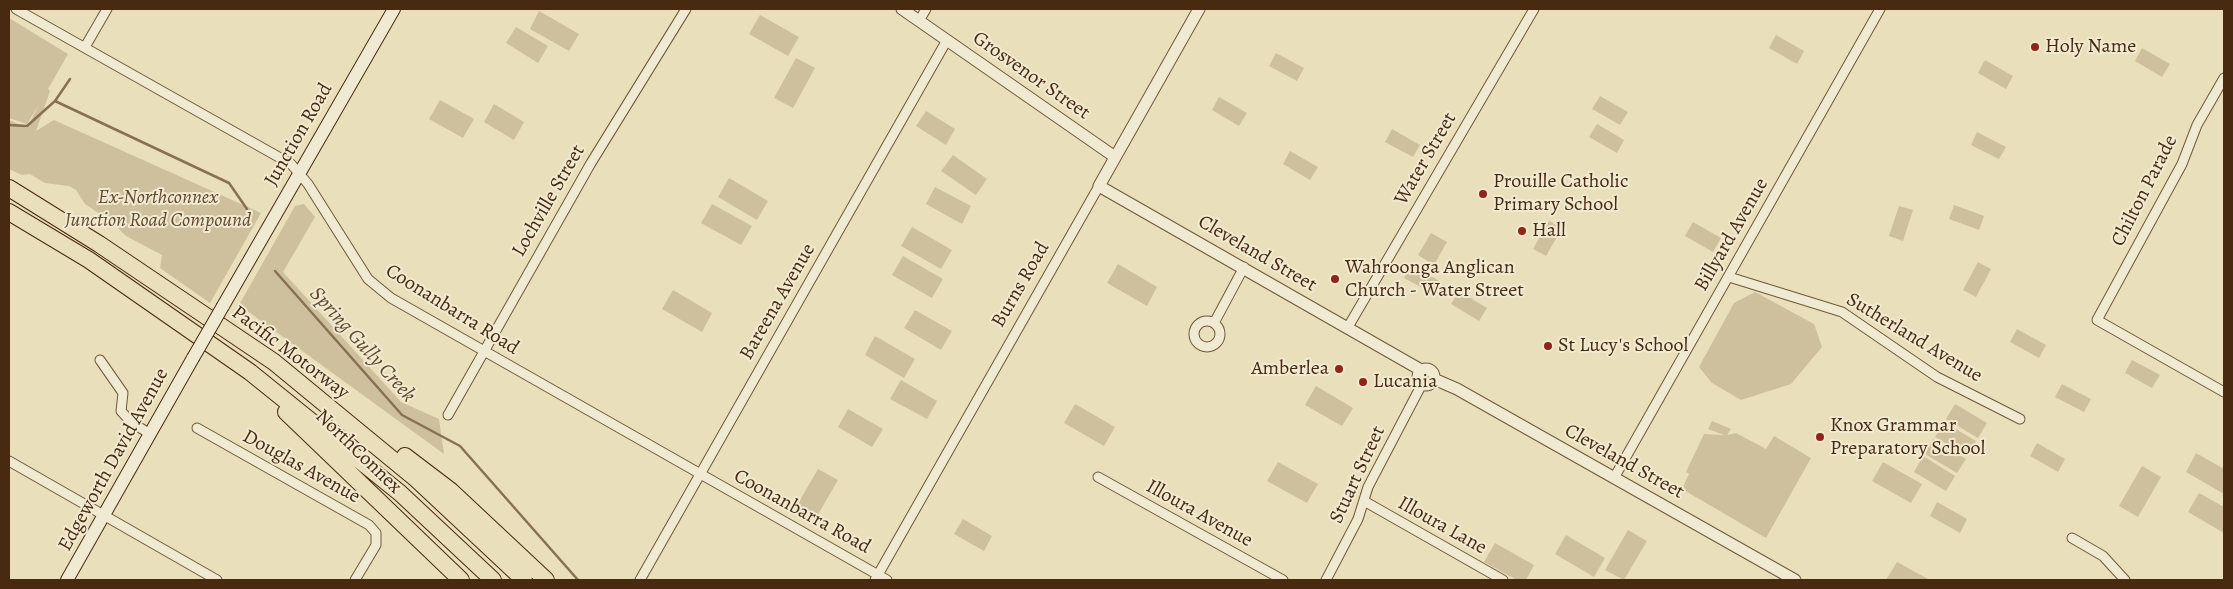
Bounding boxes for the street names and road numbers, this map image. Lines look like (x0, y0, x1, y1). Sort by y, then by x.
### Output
street label: Grosvenor Street (968, 27, 1094, 125)
street label: Junction Road (260, 79, 338, 191)
street label: Water Street (1390, 109, 1462, 209)
street label: Chilton Parade (2107, 131, 2183, 251)
street label: Lochville Street (507, 141, 591, 261)
street label: Billyard Avenue (1690, 174, 1774, 296)
street label: Cleveland Street (1193, 210, 1321, 298)
street label: Burns Road (987, 238, 1055, 332)
street label: Bareena Avenue (735, 240, 821, 364)
street label: Coonanbarra Road (381, 259, 523, 361)
street label: Sutherland Avenue (1842, 288, 1986, 388)
street label: Pacific Motorway (227, 301, 353, 405)
street label: Edgeworth David Avenue (54, 364, 174, 556)
street label: NorthConnex (310, 405, 406, 499)
street label: Cleveland Street (1560, 419, 1688, 505)
street label: Stuart Street (1325, 422, 1391, 528)
street label: Douglas Avenue (238, 425, 364, 509)
street label: Coonanbarra Road (729, 464, 875, 560)
street label: Illoura Avenue (1142, 475, 1256, 553)
street label: Illoura Lane (1393, 492, 1491, 560)

